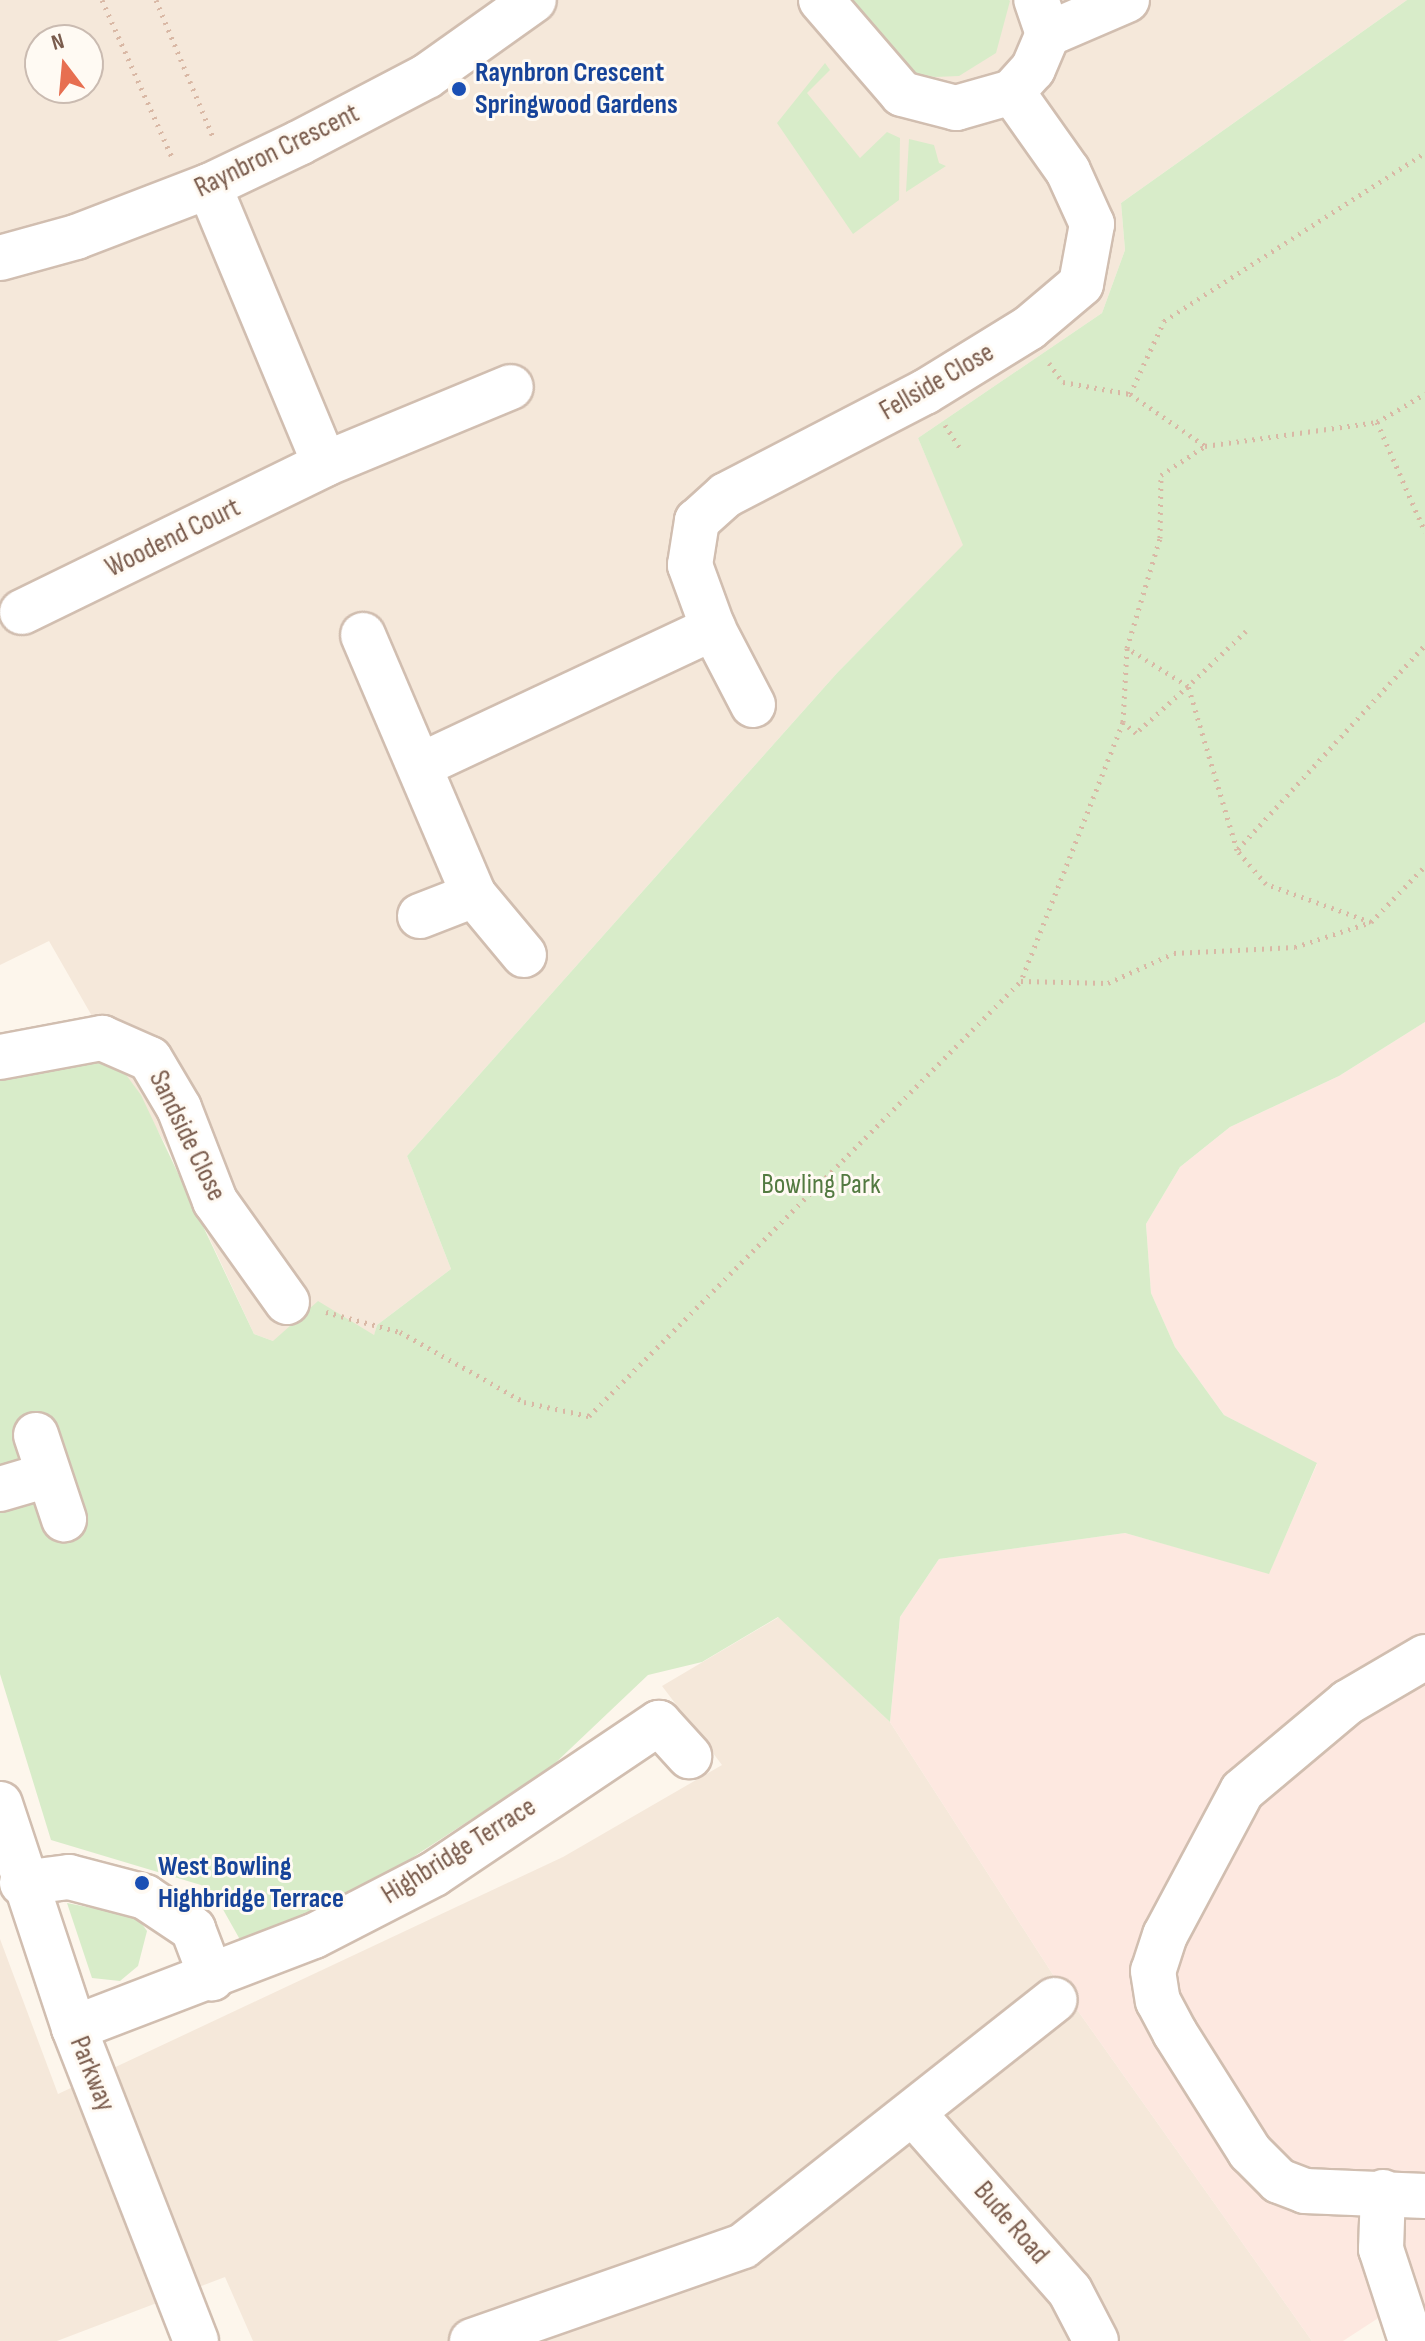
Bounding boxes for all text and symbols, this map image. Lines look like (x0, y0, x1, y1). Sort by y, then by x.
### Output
north arrow (24, 24, 104, 104)
text: N (48, 28, 67, 57)
place label: Raynbron Crescent Springwood Gardens (475, 56, 678, 122)
marker: Raynbron Crescent Springwood Gardens (450, 80, 468, 98)
street label: Raynbron Crescent (189, 97, 365, 205)
street label: Fellside Close (874, 336, 1000, 428)
street label: Woodend Court (100, 491, 246, 585)
street label: Sandside Close (141, 1065, 233, 1207)
park label: Bowling Park (761, 1168, 881, 1202)
street label: Highbridge Terrace (376, 1790, 542, 1912)
place label: West Bowling Highbridge Terrace (158, 1850, 344, 1916)
marker: West Bowling Highbridge Terrace (133, 1874, 151, 1892)
street label: Parkway (62, 2032, 122, 2116)
street label: Bude Road (966, 2175, 1056, 2271)

